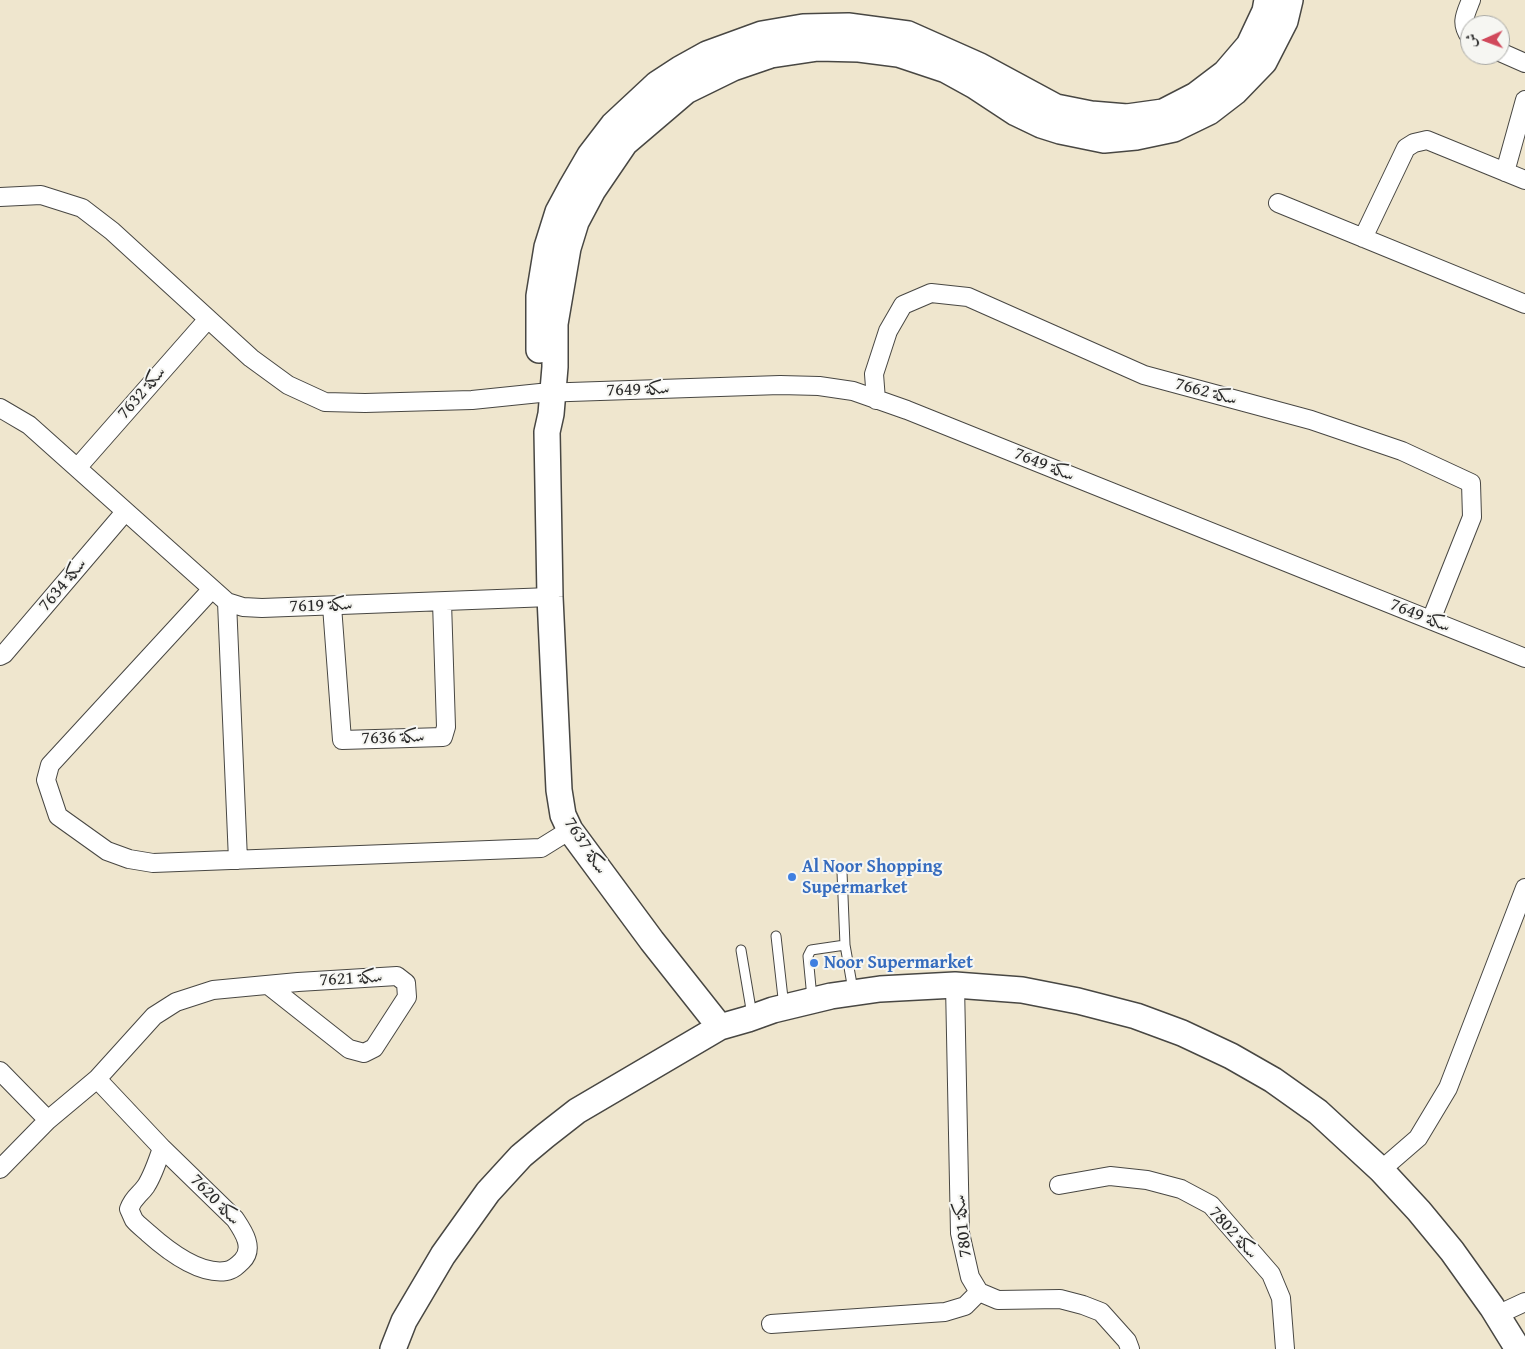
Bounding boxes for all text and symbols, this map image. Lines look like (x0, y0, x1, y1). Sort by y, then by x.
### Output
north arrow (1460, 15, 1510, 65)
text: ش (1461, 33, 1481, 48)
street label: سكة 7632 (113, 362, 171, 424)
street label: سكة 7662 (1173, 373, 1239, 411)
street label: سكة 7649 (606, 378, 670, 402)
street label: سكة 7649 (1011, 443, 1077, 487)
street label: سكة 7634 (34, 554, 92, 616)
street label: سكة 7619 (289, 594, 353, 618)
street label: سكة 7649 (1387, 594, 1453, 638)
street label: سكة 7636 (361, 726, 425, 750)
street label: سكة 7637 (559, 814, 611, 878)
place label: Al Noor Shopping Supermarket (802, 856, 942, 899)
marker: Al Noor Shopping Supermarket (786, 871, 798, 883)
place label: Noor Supermarket (824, 952, 973, 974)
marker: Noor Supermarket (808, 957, 820, 969)
street label: سكة 7621 (319, 967, 383, 991)
street label: سكة 7620 (185, 1170, 245, 1230)
street label: سكة 7801 (949, 1193, 977, 1259)
street label: سكة 7802 (1204, 1202, 1262, 1264)

